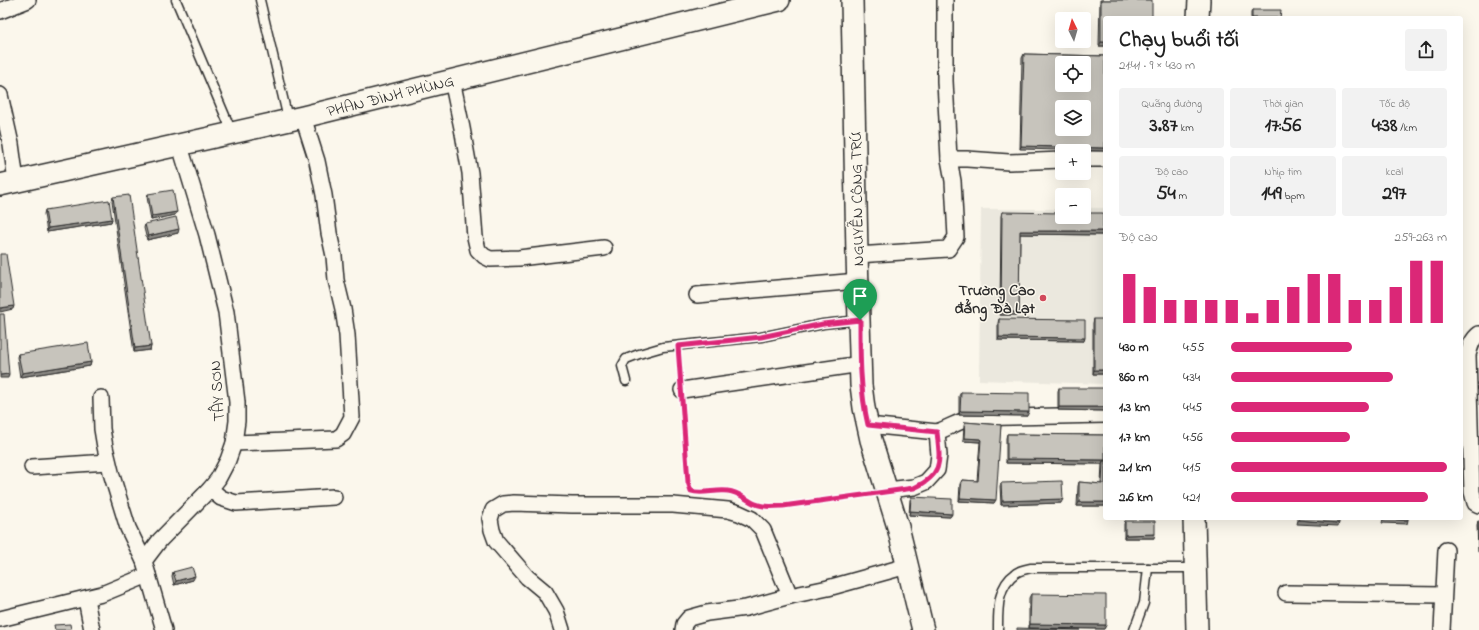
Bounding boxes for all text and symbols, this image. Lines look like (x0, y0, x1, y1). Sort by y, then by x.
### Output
north arrow (1055, 12, 1091, 48)
map controls (1055, 12, 1091, 224)
text: Chạy buổi tối (1119, 25, 1239, 57)
button: share (1405, 29, 1447, 71)
button: locate (1055, 56, 1091, 92)
text: 21:41 · 9 × 430 m (1119, 56, 1195, 75)
street label: PHAN ĐÌNH PHÙNG (324, 70, 457, 124)
text: Quãng đường (1141, 96, 1202, 112)
text: Thời gian (1263, 96, 1303, 112)
text: Tốc độ (1379, 96, 1410, 112)
button: layers (1055, 100, 1091, 136)
text: 3.87 (1150, 112, 1178, 141)
text: 17:56 (1265, 112, 1301, 141)
text: 4:38 (1372, 112, 1397, 141)
text: km (1178, 120, 1194, 136)
text: /km (1397, 120, 1417, 136)
street label: NGUYỄN CÔNG TRỨ (845, 131, 871, 266)
button: + (1055, 144, 1091, 180)
text: Độ cao (1155, 164, 1188, 180)
text: Nhịp tim (1264, 164, 1302, 180)
text: kcal (1386, 164, 1403, 180)
text: 54 (1156, 180, 1176, 209)
text: 149 (1261, 180, 1282, 209)
text: 297 (1382, 180, 1406, 209)
button: − (1055, 188, 1091, 224)
text: m (1176, 188, 1187, 204)
text: bpm (1282, 188, 1305, 204)
text: Độ cao (1119, 228, 1158, 247)
text: 259–263 m (1395, 228, 1447, 247)
pin (843, 279, 877, 320)
place label: Trường Cao đẳng Đà Lạt (955, 279, 1036, 322)
icon: arrive (849, 285, 871, 307)
marker: Trường Cao đẳng Đà Lạt (1038, 293, 1048, 303)
text: 430 m (1119, 338, 1149, 357)
text: 4:55 (1183, 338, 1204, 357)
street label: TÂY SƠN (204, 360, 232, 422)
text: 860 m (1119, 368, 1149, 387)
text: 4:34 (1183, 368, 1200, 387)
text: 1.3 km (1119, 398, 1150, 417)
text: 4:45 (1183, 398, 1202, 417)
text: 1.7 km (1119, 428, 1150, 447)
text: 4:56 (1183, 428, 1203, 447)
text: 2.1 km (1119, 458, 1151, 477)
text: 4:15 (1183, 458, 1201, 477)
text: 2.6 km (1119, 488, 1153, 507)
text: 4:21 (1183, 488, 1200, 507)

